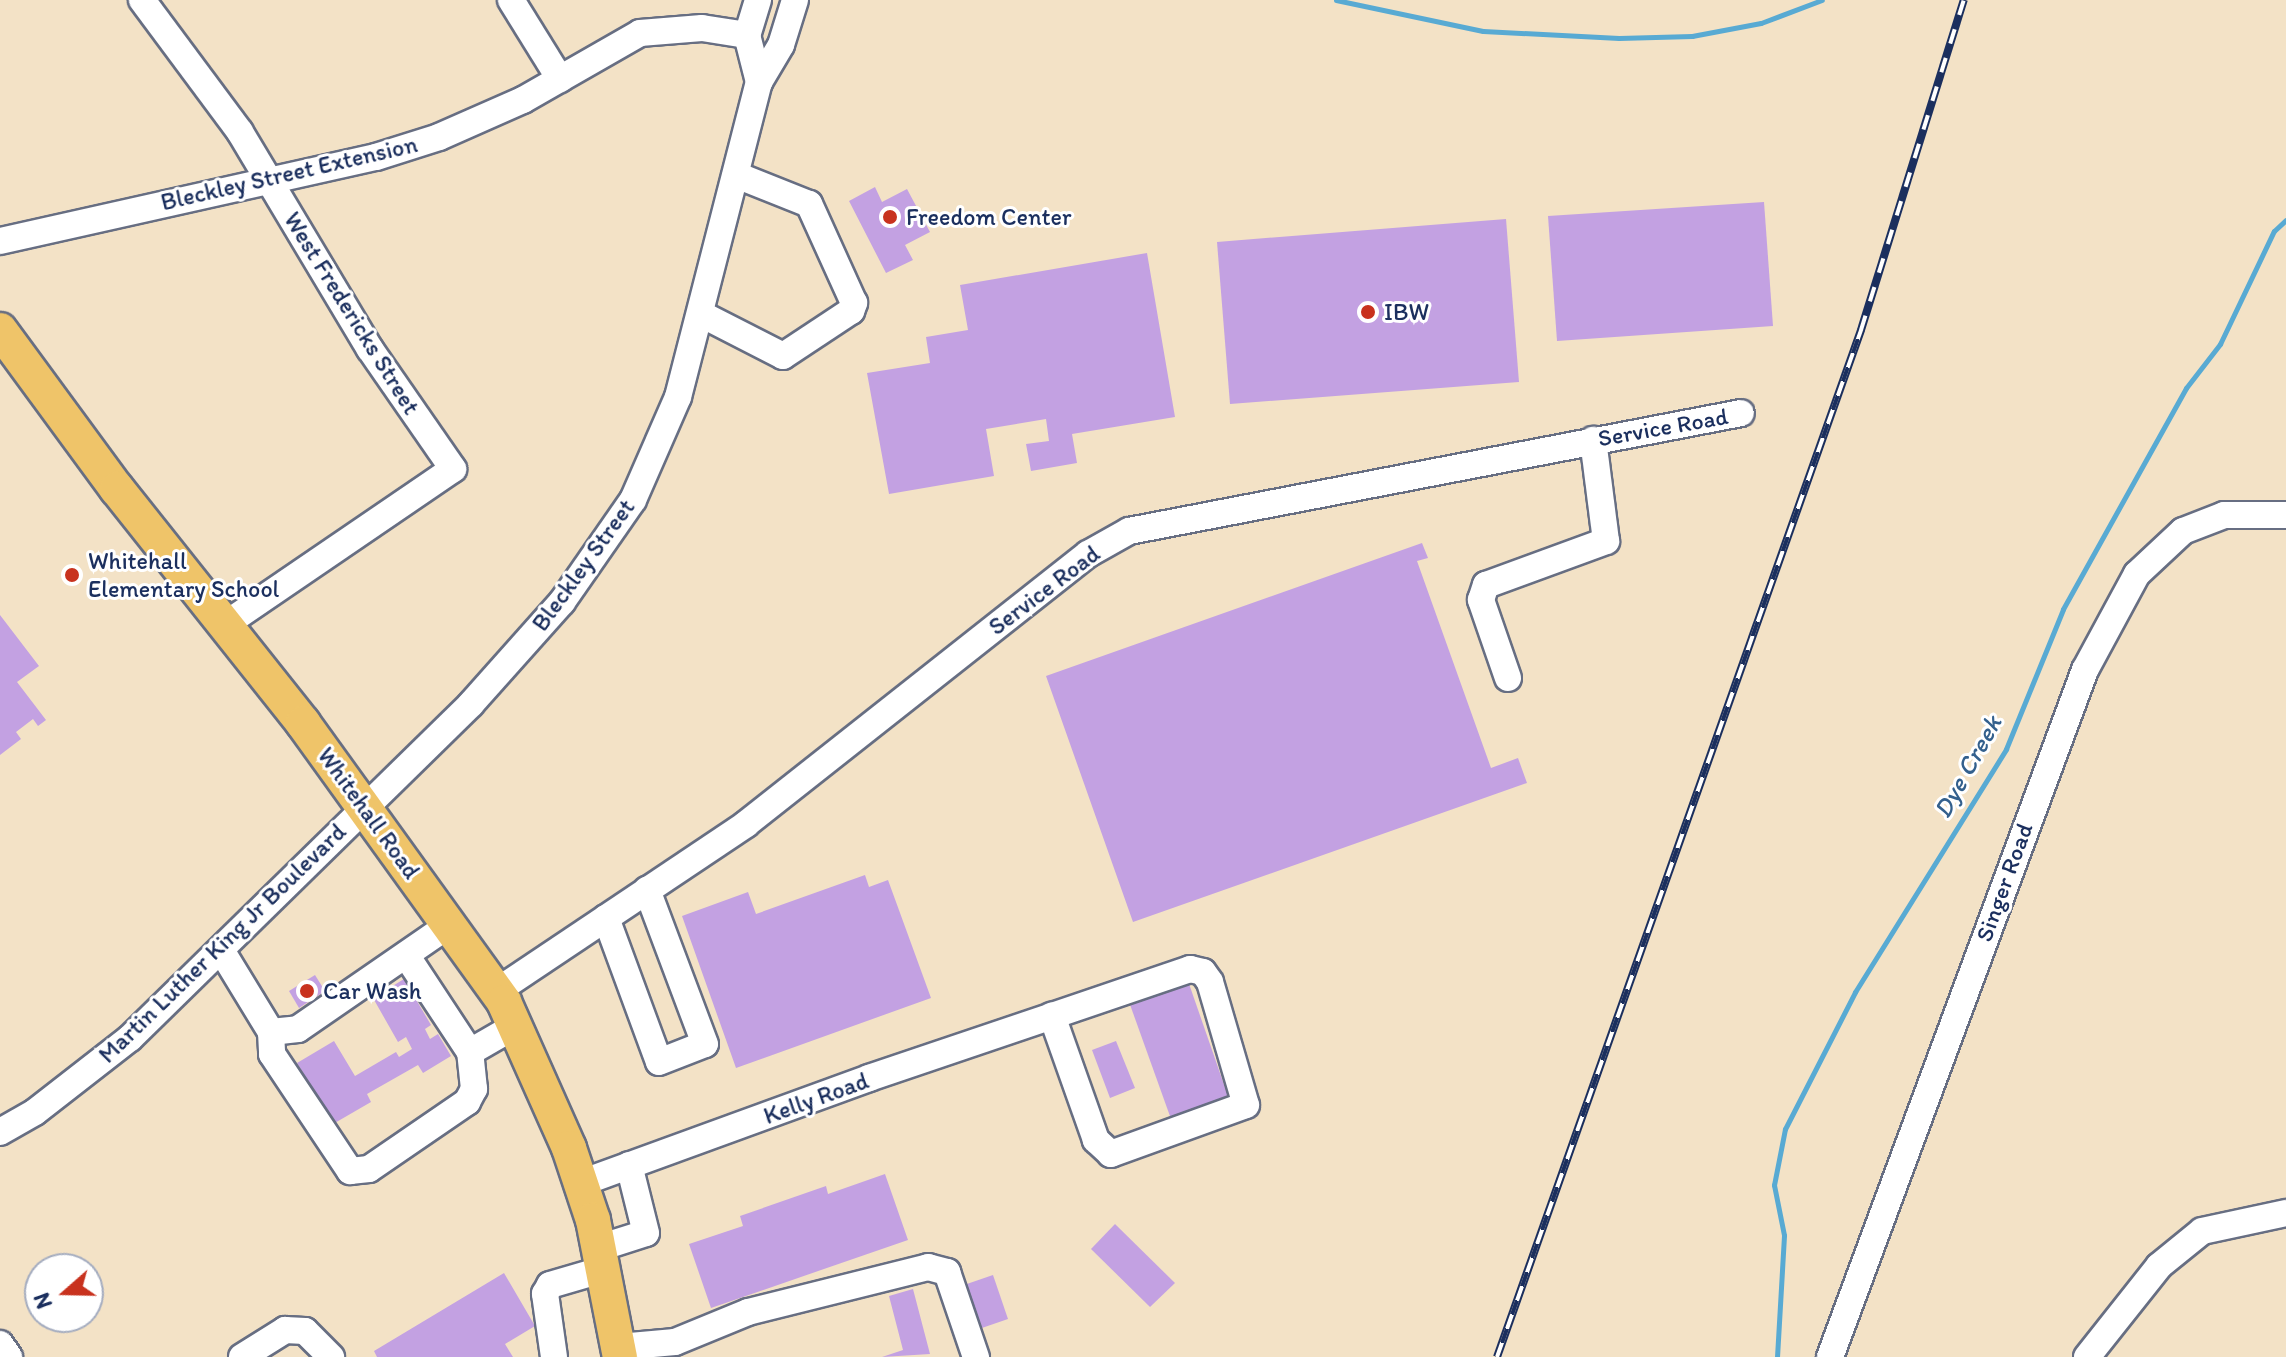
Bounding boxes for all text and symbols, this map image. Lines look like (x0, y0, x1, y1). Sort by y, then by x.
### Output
street label: Bleckley Street Extension (158, 130, 420, 216)
place label: Freedom Center (906, 203, 1071, 231)
street label: West Fredericks Street (278, 207, 426, 419)
marker: Freedom Center (881, 208, 899, 226)
place label: IBW (1384, 298, 1429, 326)
marker: IBW (1359, 303, 1377, 321)
street label: Service Road (1596, 401, 1730, 453)
street label: Bleckley Street (526, 494, 640, 636)
street label: Service Road (983, 539, 1105, 641)
place label: Whitehall Elementary School (88, 547, 279, 603)
marker: Whitehall Elementary School (63, 566, 81, 584)
water label: Dye Creek (1927, 710, 2009, 824)
street label: Whitehall Road (312, 741, 426, 885)
street label: Martin Luther King Jr Boulevard (92, 817, 352, 1069)
street label: Singer Road (1969, 819, 2039, 945)
place label: Car Wash (323, 977, 421, 1005)
marker: Car Wash (298, 982, 316, 1000)
street label: Kelly Road (760, 1066, 872, 1130)
north arrow (24, 1253, 104, 1333)
text: N (28, 1289, 58, 1312)

